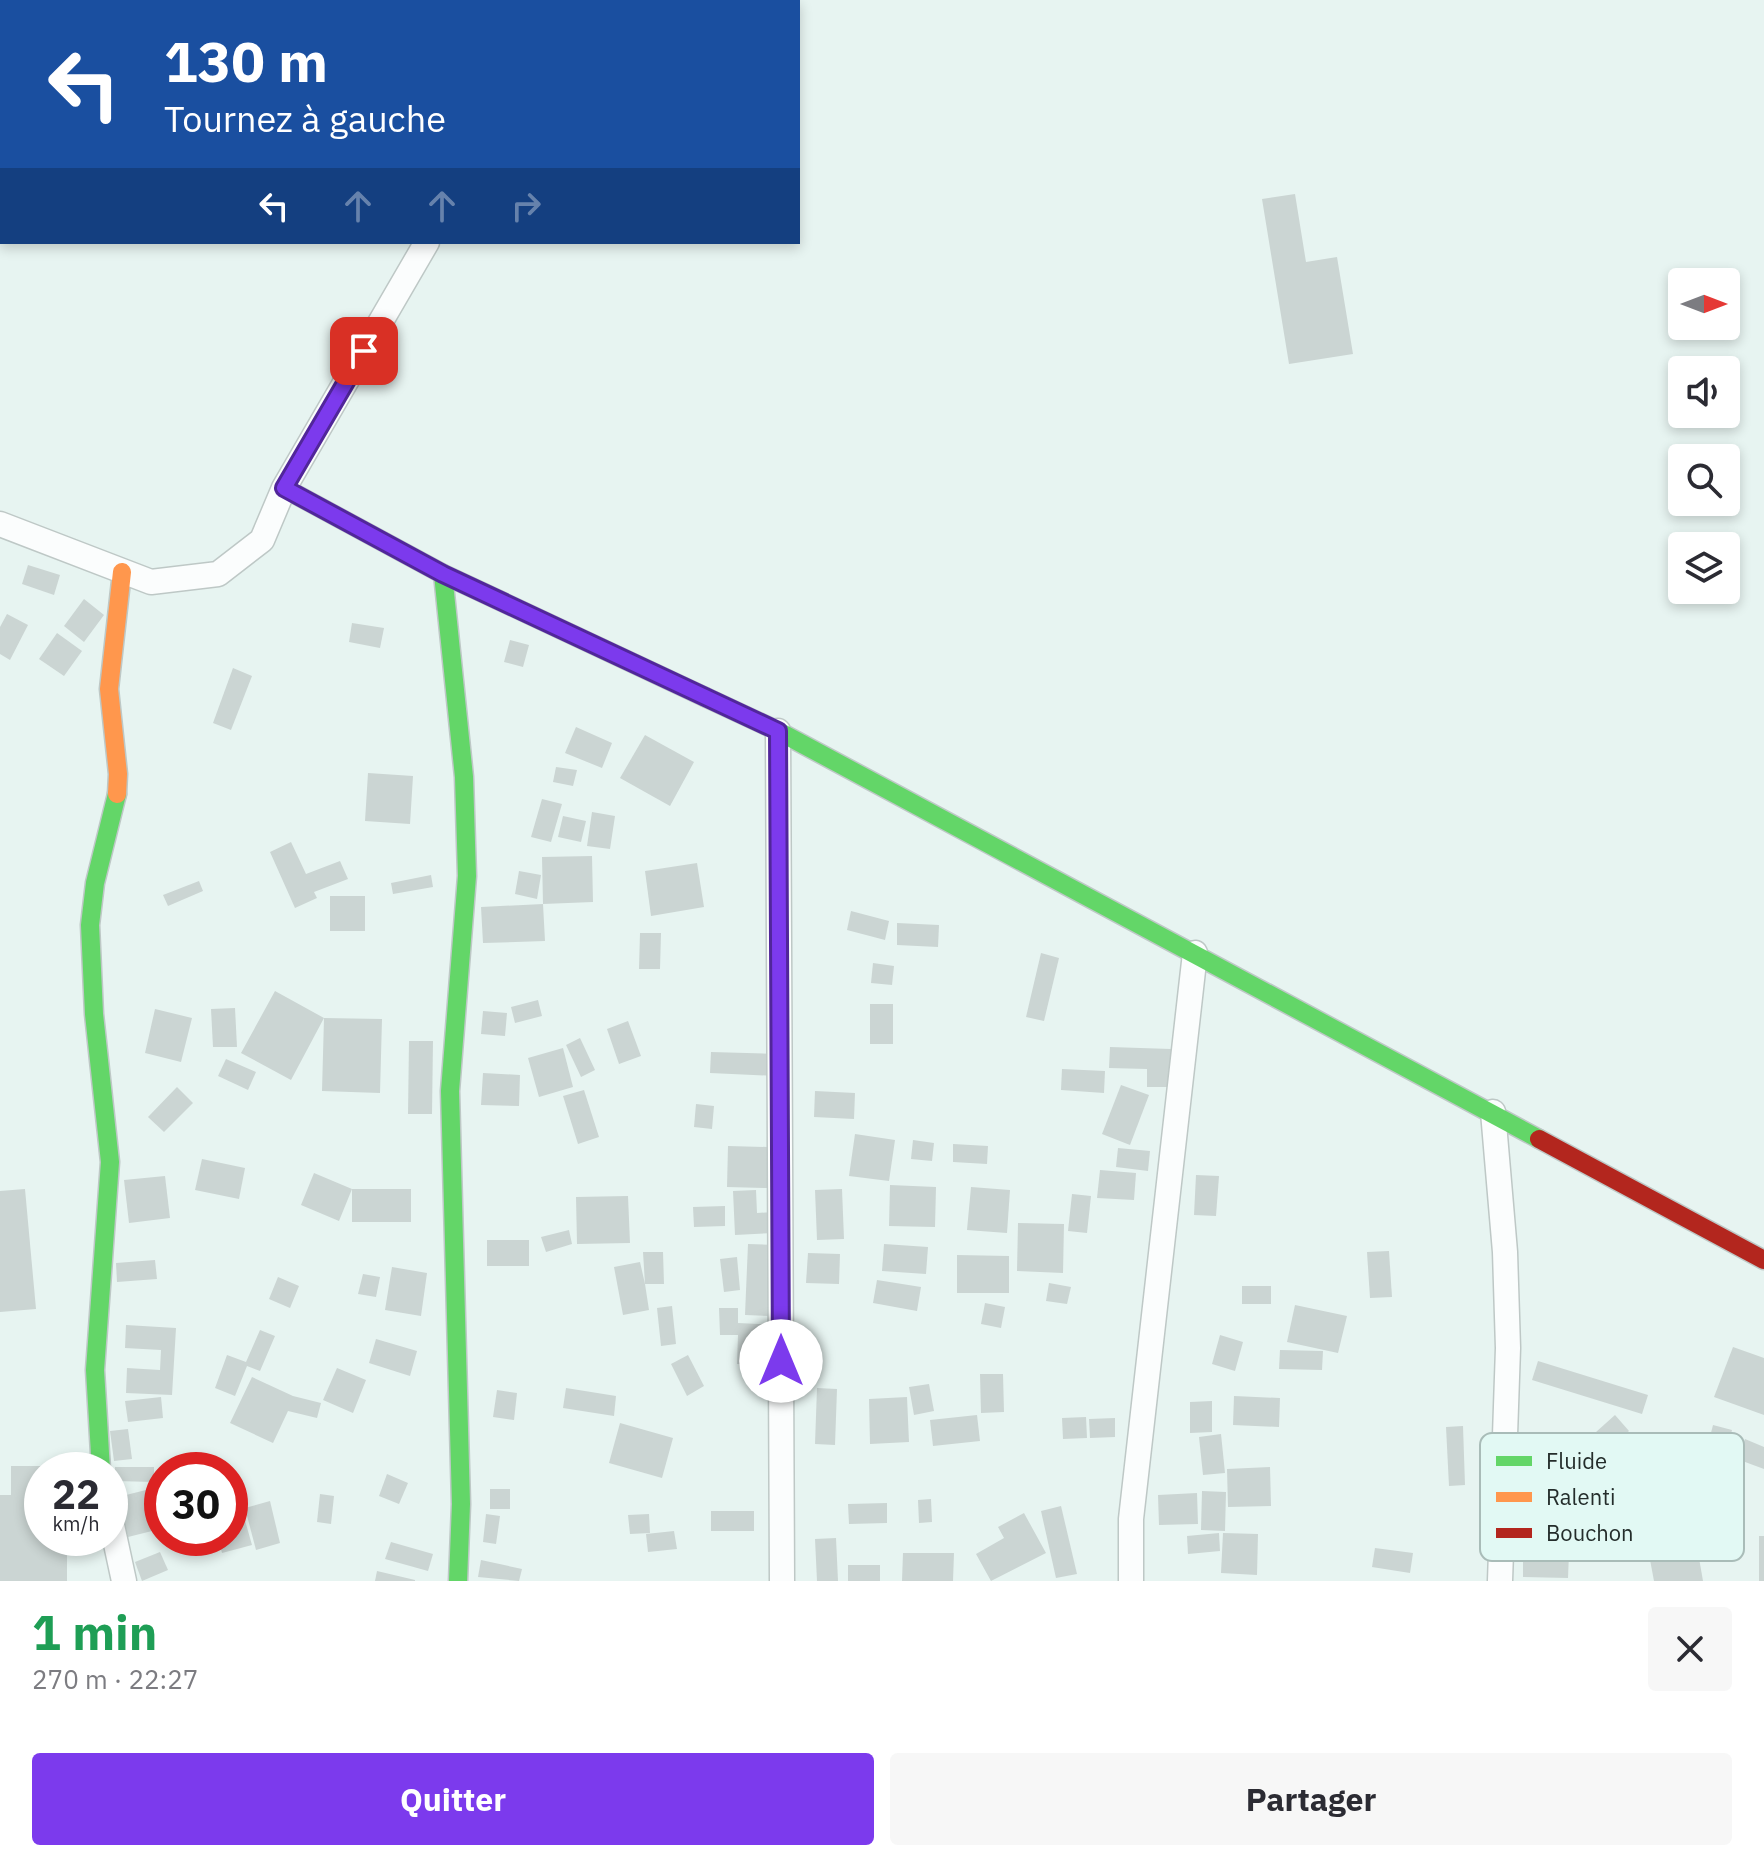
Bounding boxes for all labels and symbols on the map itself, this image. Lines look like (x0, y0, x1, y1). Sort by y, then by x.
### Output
north arrow (1668, 268, 1740, 340)
pin (330, 317, 398, 385)
position arrow (739, 1319, 823, 1403)
legend (1480, 1433, 1744, 1561)
text: Fluide (1546, 1446, 1607, 1475)
speed limit sign: 30 (144, 1452, 248, 1556)
text: Ralenti (1546, 1482, 1615, 1511)
text: Bouchon (1546, 1518, 1634, 1547)

